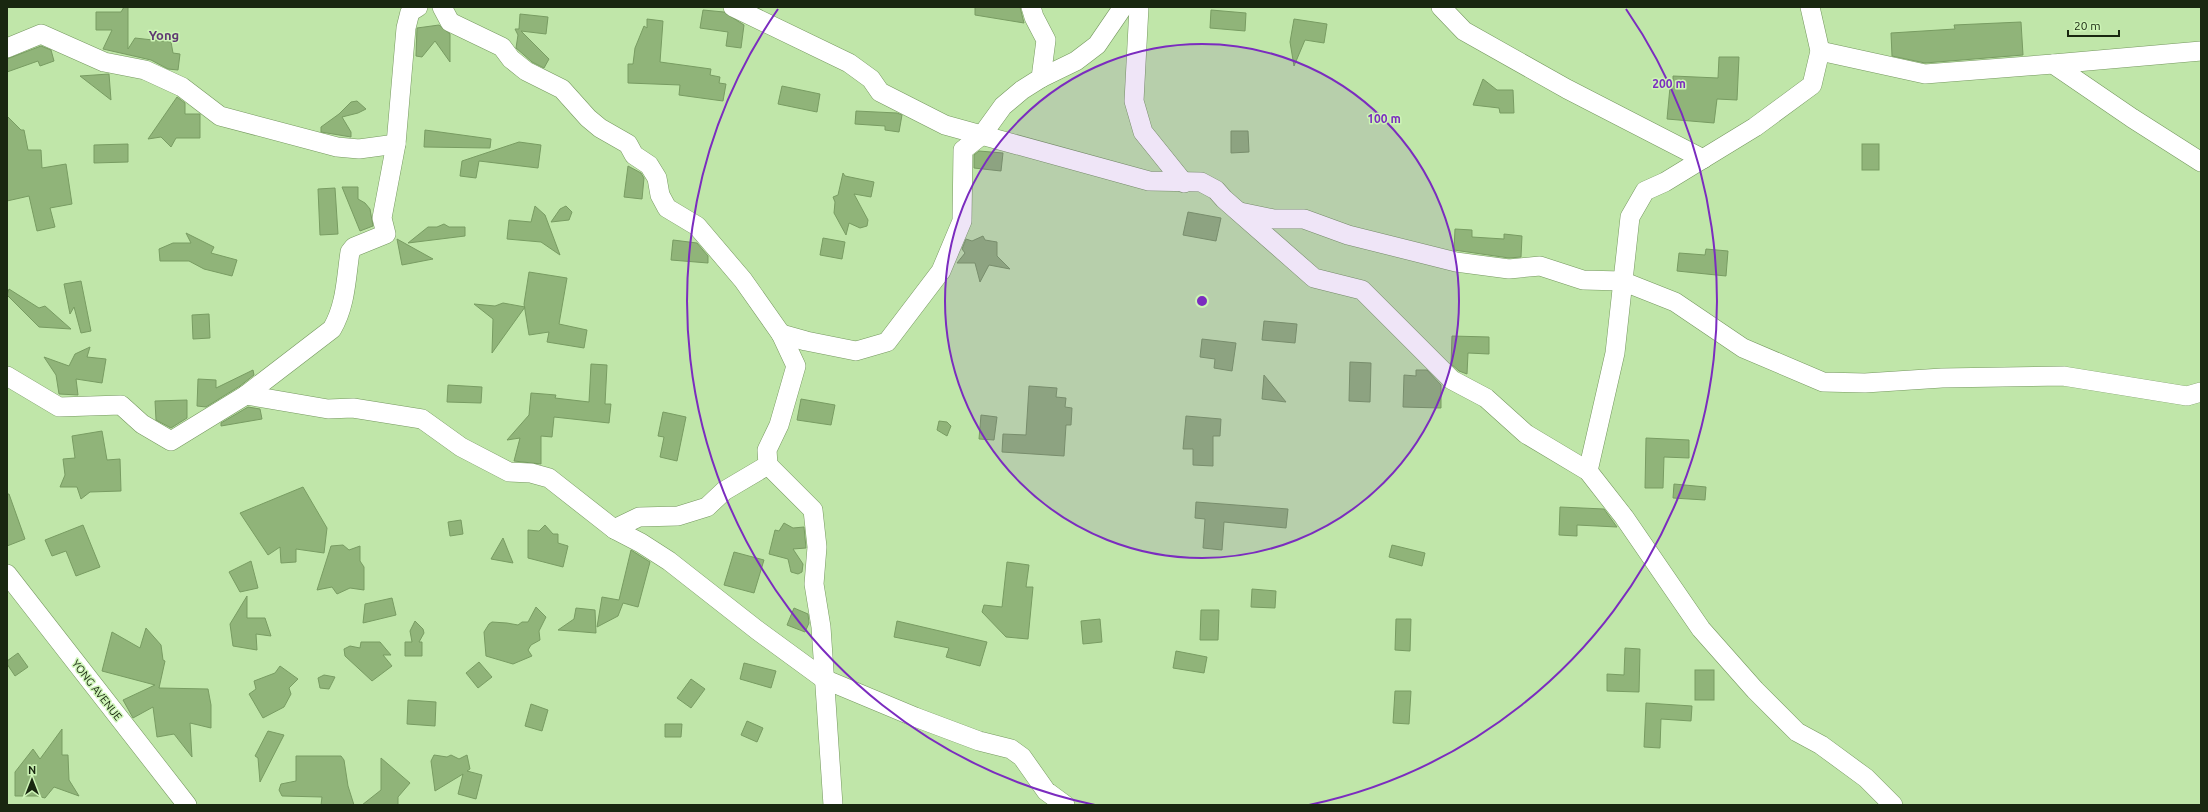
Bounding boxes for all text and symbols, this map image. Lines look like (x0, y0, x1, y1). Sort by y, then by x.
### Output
scale bar (2068, 12, 2119, 38)
text: 20 m (2074, 19, 2101, 32)
district label: Yong (149, 28, 179, 42)
text: 200 m (1652, 77, 1686, 90)
text: 100 m (1367, 112, 1401, 125)
centre of rings (1195, 294, 1209, 308)
street label: YONG AVENUE (70, 657, 124, 723)
north arrow (12, 760, 52, 800)
text: N (28, 764, 36, 776)

